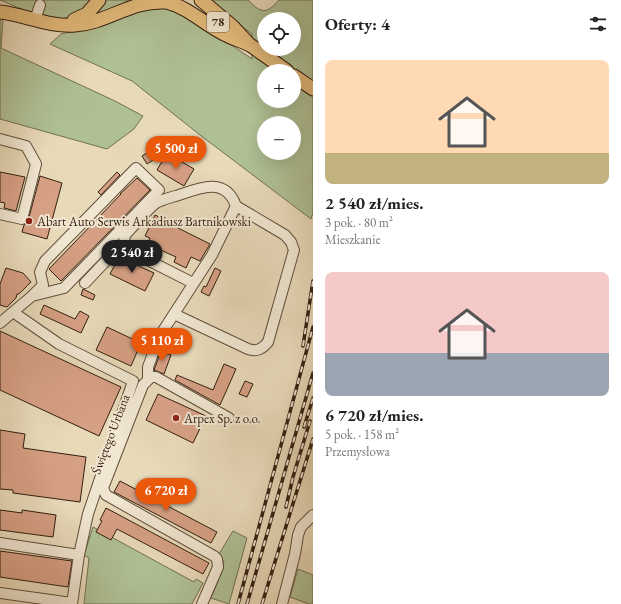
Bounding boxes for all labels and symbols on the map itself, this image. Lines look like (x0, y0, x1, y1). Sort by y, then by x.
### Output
road number: 78 (207, 12, 229, 32)
pin: 5 500 zł (135, 136, 217, 170)
place label: Abart Auto Serwis Arkadiusz Bartnikowski (36, 213, 251, 230)
marker: Abart Auto Serwis Arkadiusz Bartnikowski (24, 216, 34, 226)
pin: 2 540 zł (91, 240, 173, 274)
pin: 5 110 zł (121, 328, 203, 362)
street label: Świętego Urbana (87, 391, 134, 477)
place label: Arpex Sp. z o.o. (183, 410, 261, 427)
marker: Arpex Sp. z o.o. (171, 413, 181, 423)
pin: 6 720 zł (125, 478, 207, 512)

